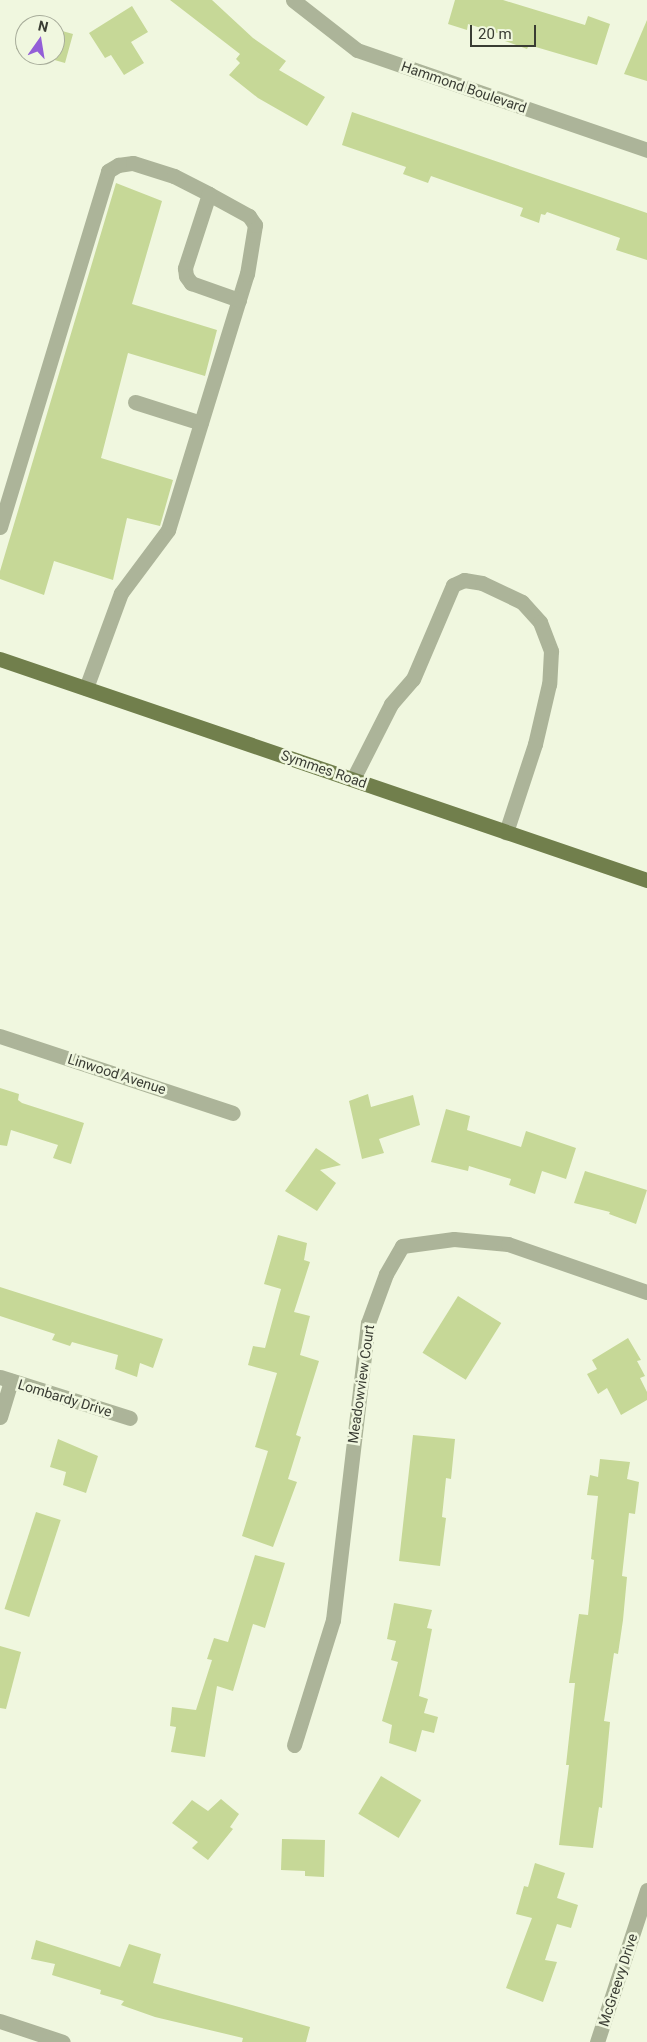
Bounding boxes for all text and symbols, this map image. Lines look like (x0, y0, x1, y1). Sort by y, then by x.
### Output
north arrow (15, 15, 65, 65)
scale bar (472, 15, 538, 47)
text: N (37, 17, 50, 35)
text: 20 m (478, 25, 512, 43)
street label: Hammond Boulevard (399, 58, 529, 116)
street label: Symmes Road (279, 746, 369, 792)
street label: Linwood Avenue (66, 1050, 168, 1098)
street label: Meadowview Court (344, 1324, 378, 1444)
street label: Lombardy Drive (16, 1376, 114, 1420)
street label: McGreevy Drive (595, 1931, 641, 2029)

